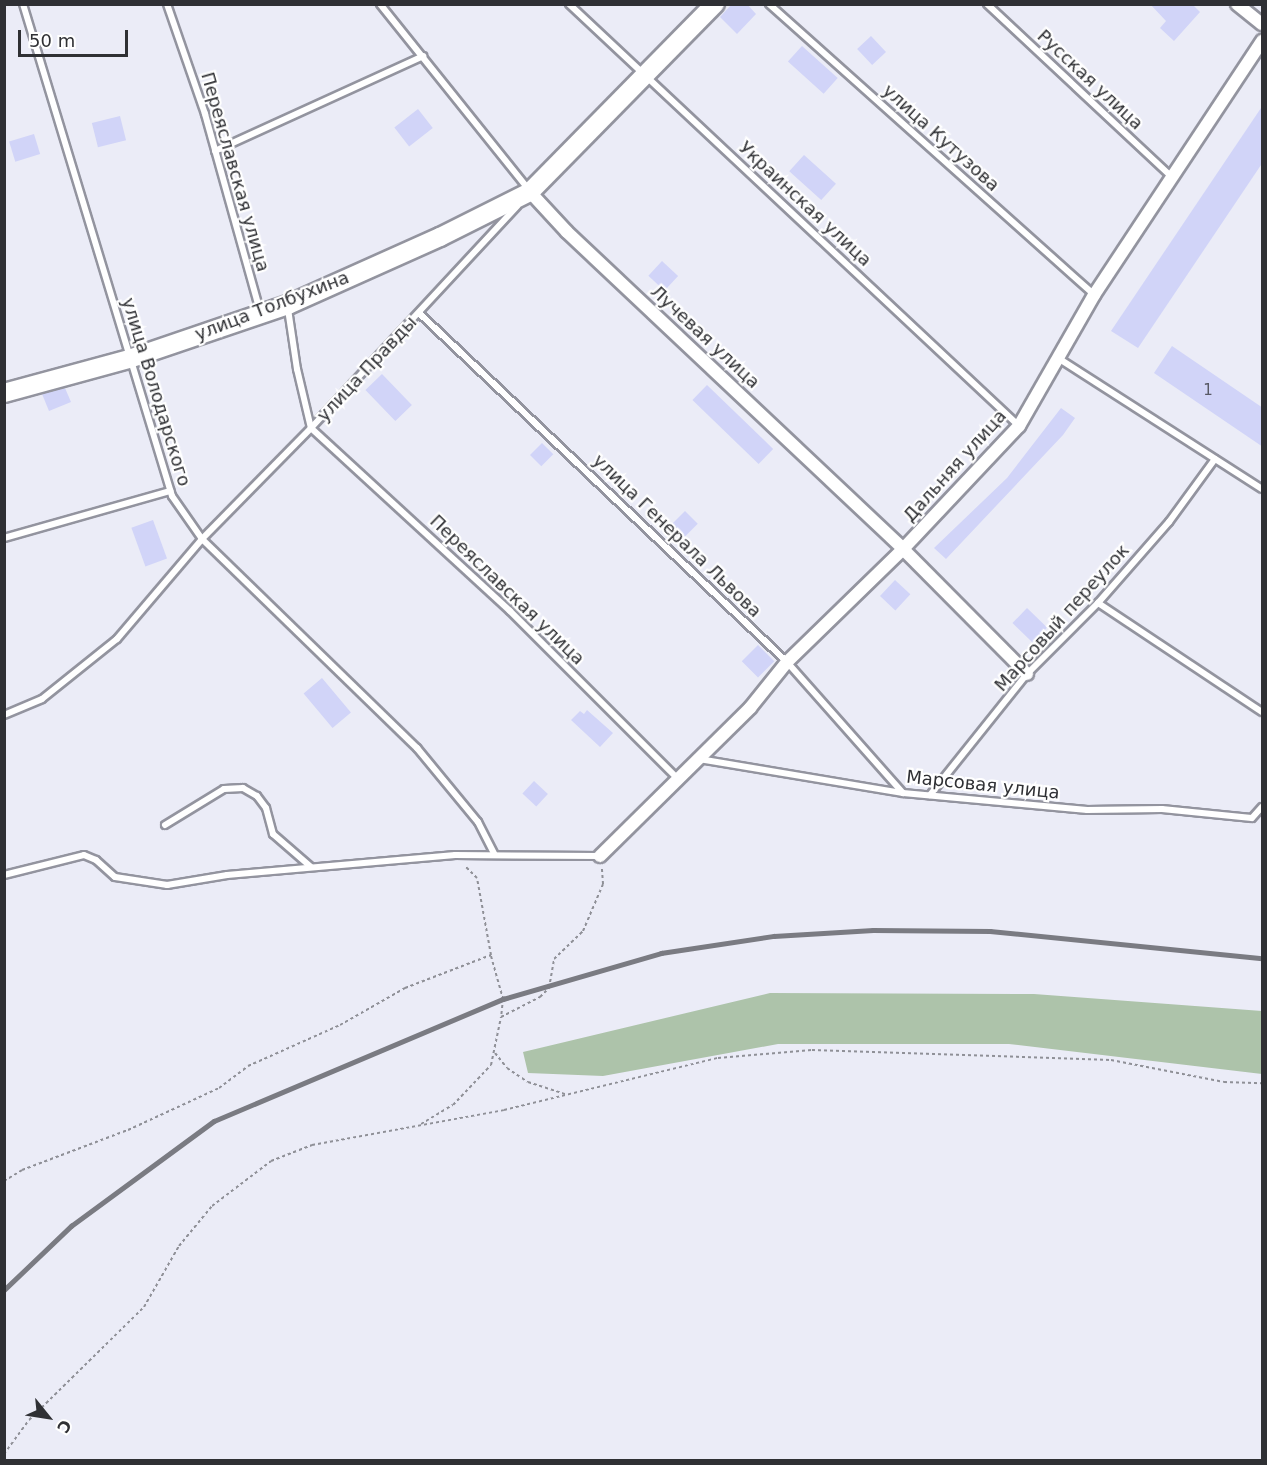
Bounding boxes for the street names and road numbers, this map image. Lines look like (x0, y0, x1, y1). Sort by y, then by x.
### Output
street label: Русская улица (1033, 25, 1147, 135)
street label: Переяславская улица (196, 70, 274, 274)
street label: улица Кутузова (878, 80, 1004, 196)
street label: Украинская улица (734, 137, 876, 271)
street label: улица Толбухина (192, 267, 352, 345)
street label: Лучевая улица (646, 281, 764, 393)
street label: улица Володарского (117, 295, 195, 489)
street label: улица Правды (313, 312, 421, 426)
street label: Дальняя улица (899, 405, 1011, 527)
street label: улица Генерала Львова (588, 450, 766, 622)
street label: Переяславская улица (425, 511, 589, 669)
street label: Марсовый переулок (990, 540, 1134, 696)
street label: Марсовая улица (905, 766, 1061, 804)

